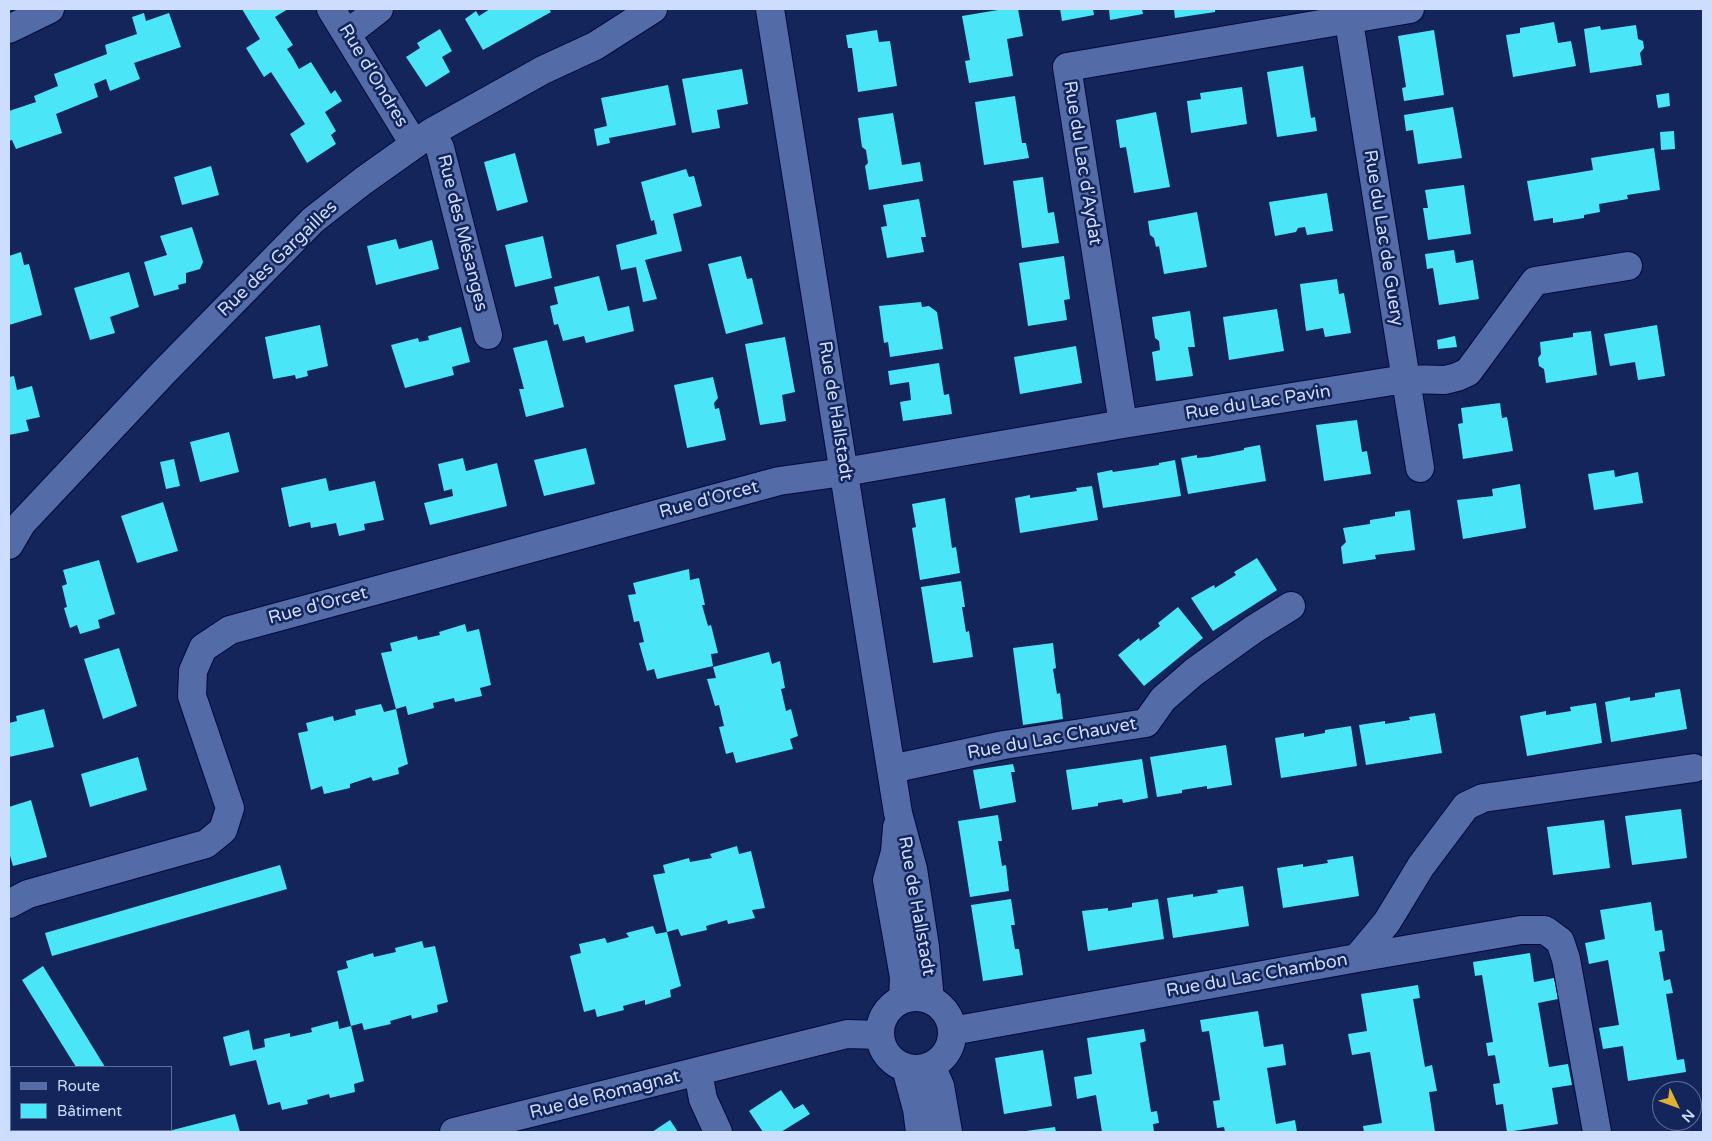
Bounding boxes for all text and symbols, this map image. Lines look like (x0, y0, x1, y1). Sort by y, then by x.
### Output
street label: Rue d'Ondres (334, 21, 412, 131)
street label: Rue du Lac d'Aydat (1058, 79, 1106, 247)
street label: Rue du Lac de Guery (1358, 148, 1408, 328)
street label: Rue des Mésanges (432, 152, 492, 314)
street label: Rue des Gargailles (214, 196, 342, 322)
street label: Rue de Hallstadt (813, 340, 857, 482)
street label: Rue du Lac Pavin (1184, 381, 1332, 425)
street label: Rue d'Orcet (657, 476, 761, 524)
street label: Rue d'Orcet (266, 582, 370, 630)
street label: Rue du Lac Chauvet (966, 713, 1138, 765)
street label: Rue de Hallstadt (893, 835, 939, 977)
street label: Rue du Lac Chambon (1165, 949, 1349, 1003)
legend (10, 1066, 172, 1131)
street label: Rue de Romagnat (527, 1066, 683, 1124)
text: Route (57, 1077, 100, 1095)
north arrow (1652, 1081, 1702, 1131)
text: Bâtiment (57, 1102, 122, 1120)
text: N (1678, 1106, 1698, 1126)

